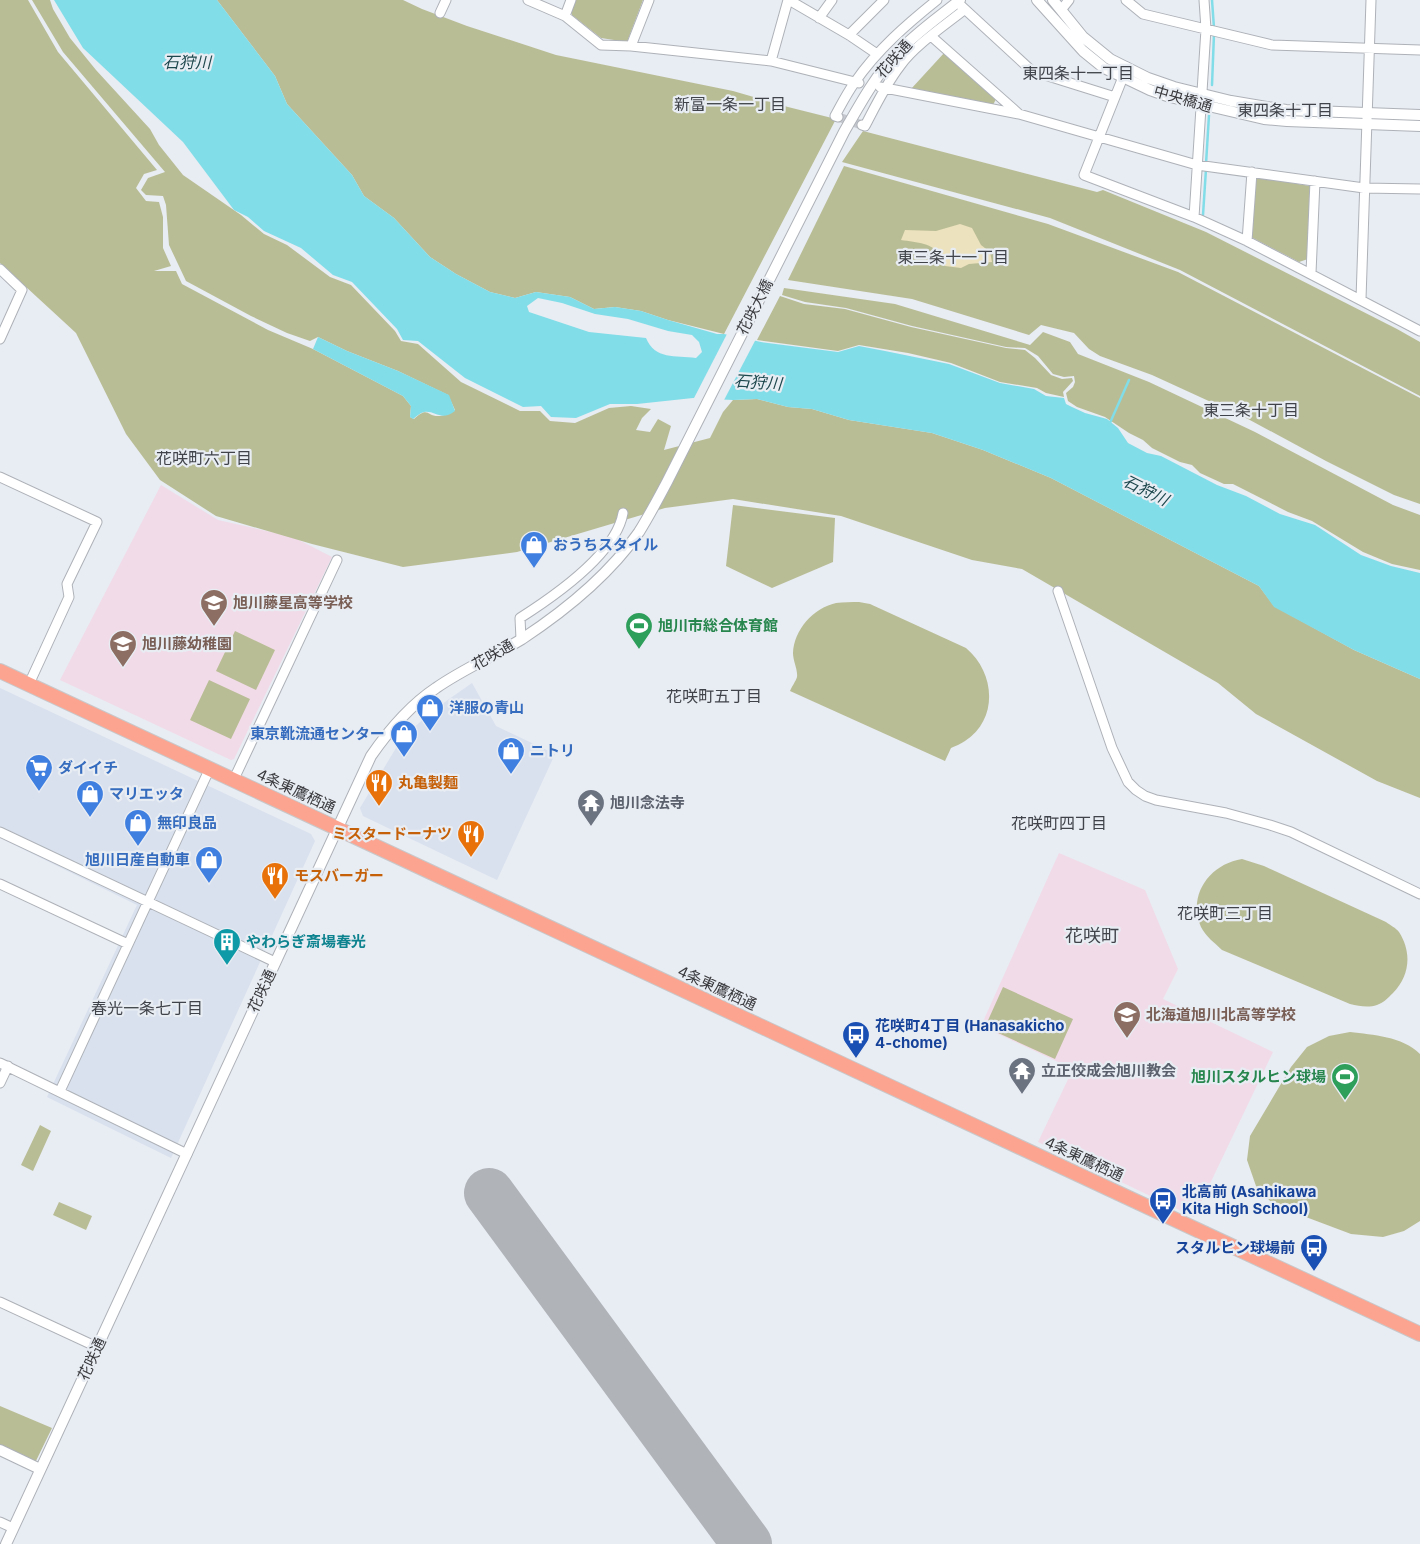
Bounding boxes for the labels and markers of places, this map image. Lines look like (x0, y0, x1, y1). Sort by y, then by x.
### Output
shop icon: おうちスタイル (519, 530, 549, 569)
place label: おうちスタイル (553, 535, 658, 554)
school or university icon: 旭川藤星高等学校 (199, 588, 229, 627)
place label: 旭川藤星高等学校 (233, 593, 353, 612)
sports icon: 旭川市総合体育館 (624, 611, 654, 650)
place label: 旭川市総合体育館 (658, 616, 778, 635)
school or university icon: 旭川藤幼稚園 (108, 629, 138, 668)
place label: 旭川藤幼稚園 (142, 634, 232, 653)
shop icon: 洋服の青山 (415, 693, 445, 732)
place label: 洋服の青山 (449, 698, 524, 717)
shop icon: 東京靴流通センター (389, 719, 419, 758)
place label: 東京靴流通センター (250, 724, 385, 743)
shop icon: ニトリ (496, 736, 526, 775)
place label: ニトリ (530, 741, 575, 760)
supermarket icon: ダイイチ (24, 753, 54, 792)
place label: ダイイチ (58, 758, 118, 777)
restaurant icon: 丸亀製麺 (364, 768, 394, 807)
place label: 丸亀製麺 (398, 773, 458, 792)
shop icon: マリエッタ (75, 779, 105, 818)
place label: マリエッタ (109, 784, 184, 803)
temple icon: 旭川念法寺 (576, 788, 606, 827)
place label: 旭川念法寺 (610, 793, 685, 812)
shop icon: 無印良品 (123, 808, 153, 847)
place label: 無印良品 (157, 813, 217, 832)
restaurant icon: ミスタードーナツ (456, 819, 486, 858)
place label: ミスタードーナツ (332, 824, 452, 843)
shop icon: 旭川日産自動車 (194, 845, 224, 884)
place label: 旭川日産自動車 (85, 850, 190, 869)
restaurant icon: モスバーガー (260, 861, 290, 900)
place label: モスバーガー (294, 866, 384, 885)
building icon: やわらぎ斎場春光 (212, 927, 242, 966)
place label: やわらぎ斎場春光 (246, 932, 366, 951)
school or university icon: 北海道旭川北高等学校 (1112, 1000, 1142, 1039)
place label: 北海道旭川北高等学校 (1146, 1005, 1296, 1024)
place label: 花咲町4丁目 (Hanasakicho 4-chome) (875, 1016, 1065, 1052)
bus stop icon: 花咲町4丁目 (Hanasakicho 4-chome) (841, 1020, 871, 1059)
temple icon: 立正佼成会旭川教会 (1007, 1056, 1037, 1095)
place label: 立正佼成会旭川教会 (1041, 1061, 1176, 1080)
sports icon: 旭川スタルヒン球場 (1330, 1062, 1360, 1101)
place label: 旭川スタルヒン球場 (1191, 1067, 1326, 1086)
place label: 北高前 (Asahikawa Kita High School) (1182, 1182, 1317, 1218)
bus stop icon: 北高前 (Asahikawa Kita High School) (1148, 1186, 1178, 1225)
bus stop icon: スタルヒン球場前 (1299, 1233, 1329, 1272)
place label: スタルヒン球場前 (1175, 1238, 1295, 1257)

